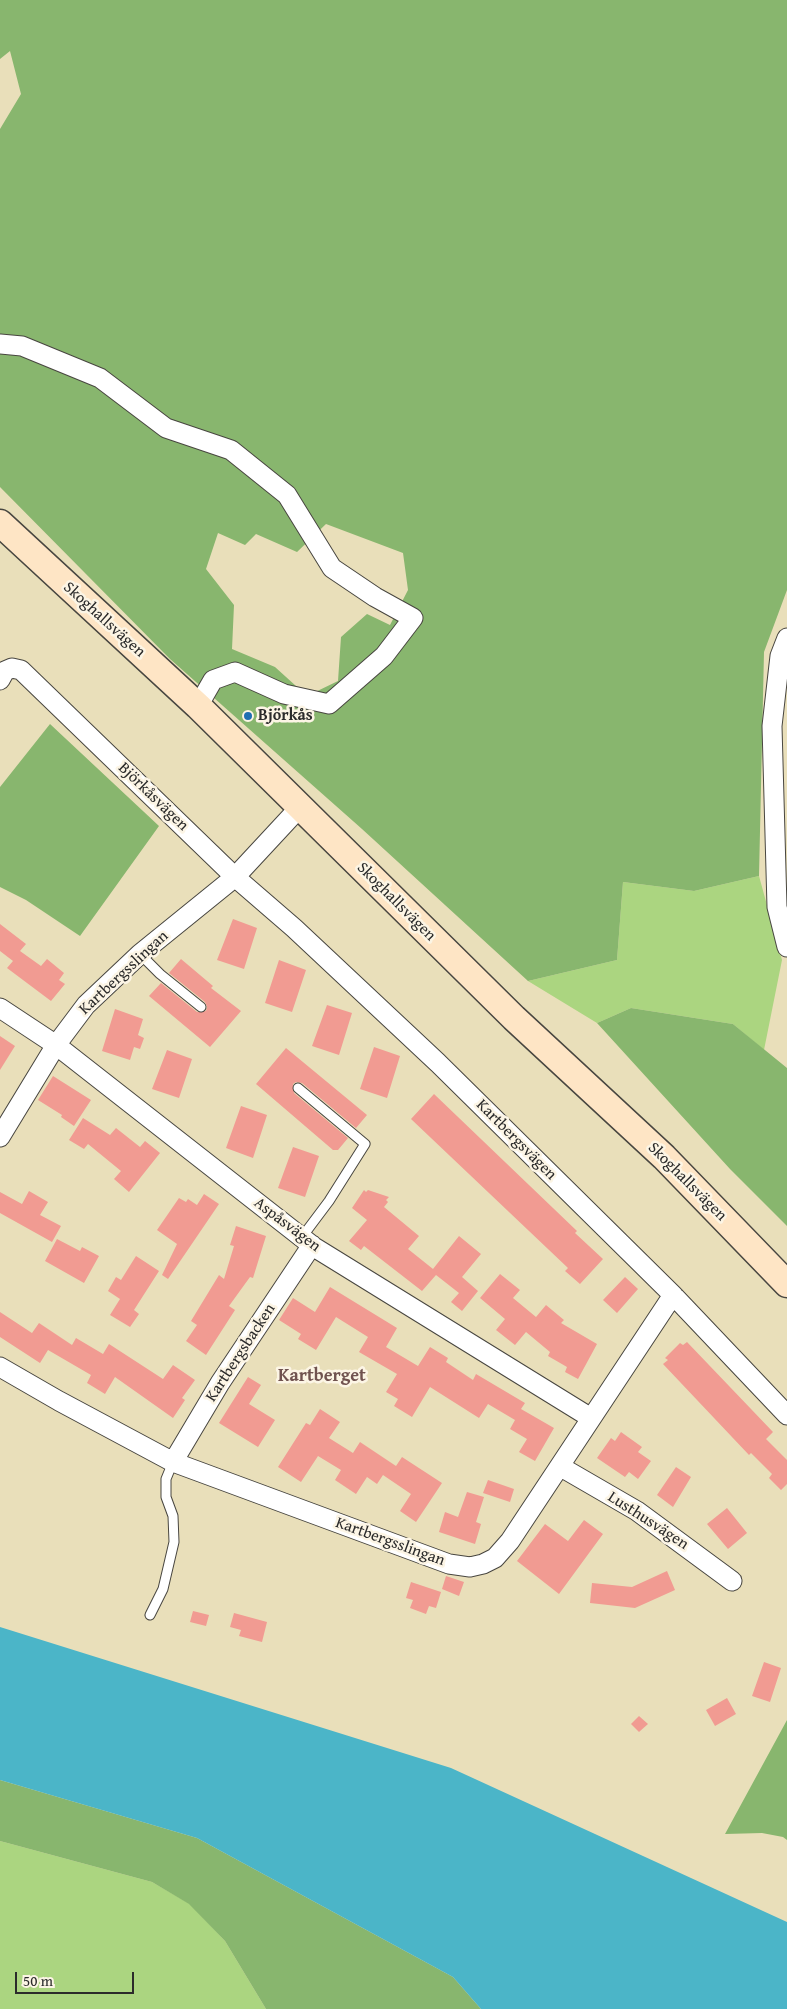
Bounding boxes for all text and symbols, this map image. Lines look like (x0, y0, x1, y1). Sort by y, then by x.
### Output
street label: Skoghallsvägen (59, 578, 149, 662)
place label: Björkås (258, 706, 313, 726)
marker: Björkås (242, 710, 254, 722)
street label: Björkåsvägen (114, 759, 192, 835)
street label: Skoghallsvägen (353, 859, 439, 945)
street label: Kartbergsslingan (75, 927, 173, 1019)
street label: Kartbergsvägen (472, 1096, 560, 1184)
street label: Skoghallsvägen (644, 1139, 730, 1225)
street label: Aspåsvägen (250, 1194, 324, 1256)
street label: Kartbergsbacken (202, 1300, 280, 1406)
district label: Kartberget (278, 1365, 366, 1387)
street label: Lusthusvägen (604, 1488, 692, 1554)
street label: Kartbergsslingan (333, 1513, 447, 1571)
scale bar (18, 1962, 136, 1994)
text: 50 m (23, 1970, 53, 1991)

